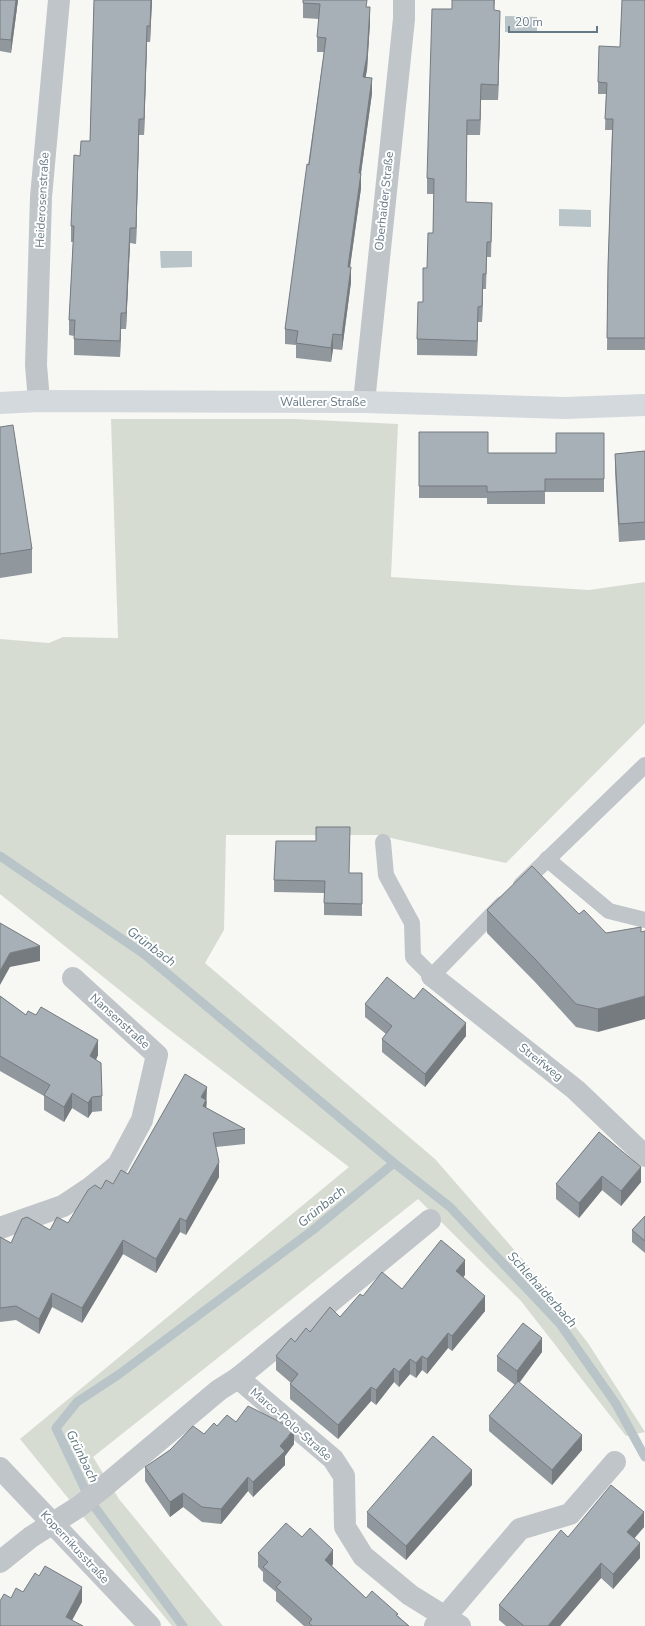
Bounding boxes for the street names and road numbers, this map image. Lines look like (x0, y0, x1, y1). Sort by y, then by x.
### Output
street label: Oberhaider Straße (371, 151, 397, 251)
street label: Heiderosenstraße (32, 152, 52, 248)
street label: Wallerer Straße (280, 394, 366, 410)
street label: Nansenstraße (87, 990, 153, 1052)
street label: Streifweg (515, 1040, 567, 1084)
street label: Marco-Polo-Straße (247, 1384, 335, 1464)
street label: Kopernikusstraße (37, 1507, 113, 1587)

